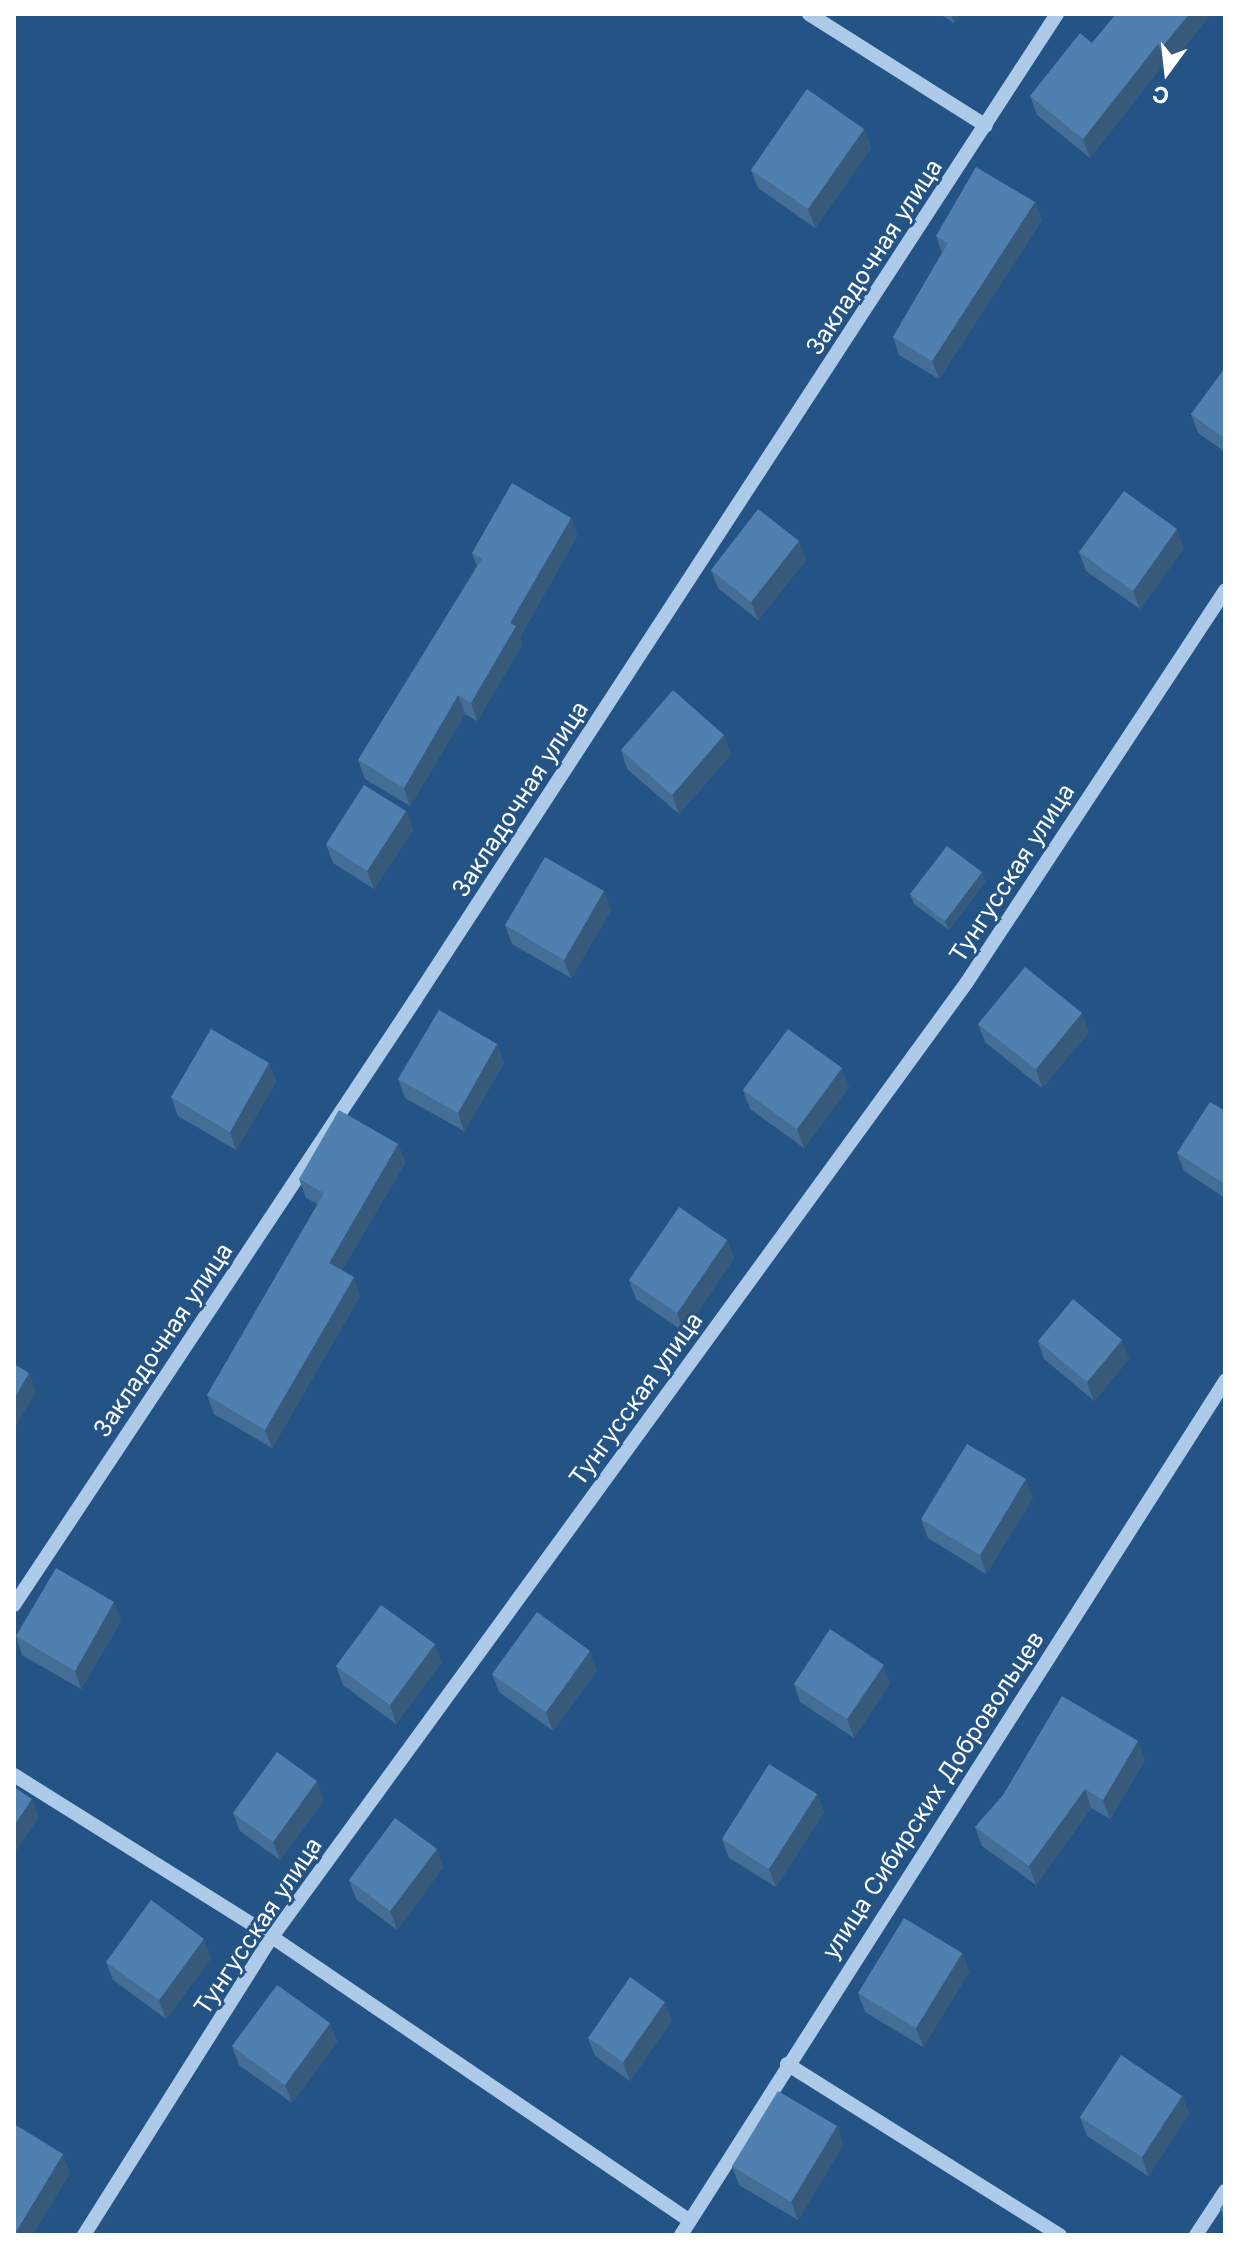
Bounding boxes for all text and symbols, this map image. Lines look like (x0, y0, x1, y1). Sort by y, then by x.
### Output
north arrow (1127, 32, 1207, 112)
text: С (1150, 81, 1172, 110)
street label: Закладочная улица (800, 154, 948, 360)
street label: Закладочная улица (446, 696, 594, 902)
street label: Тунгусская улица (943, 778, 1081, 968)
street label: Закладочная улица (87, 1237, 239, 1443)
street label: Тунгусская улица (563, 1307, 709, 1491)
street label: улица Сибирских Добровольцев (816, 1626, 1050, 1964)
street label: Тунгусская улица (188, 1832, 328, 2020)

